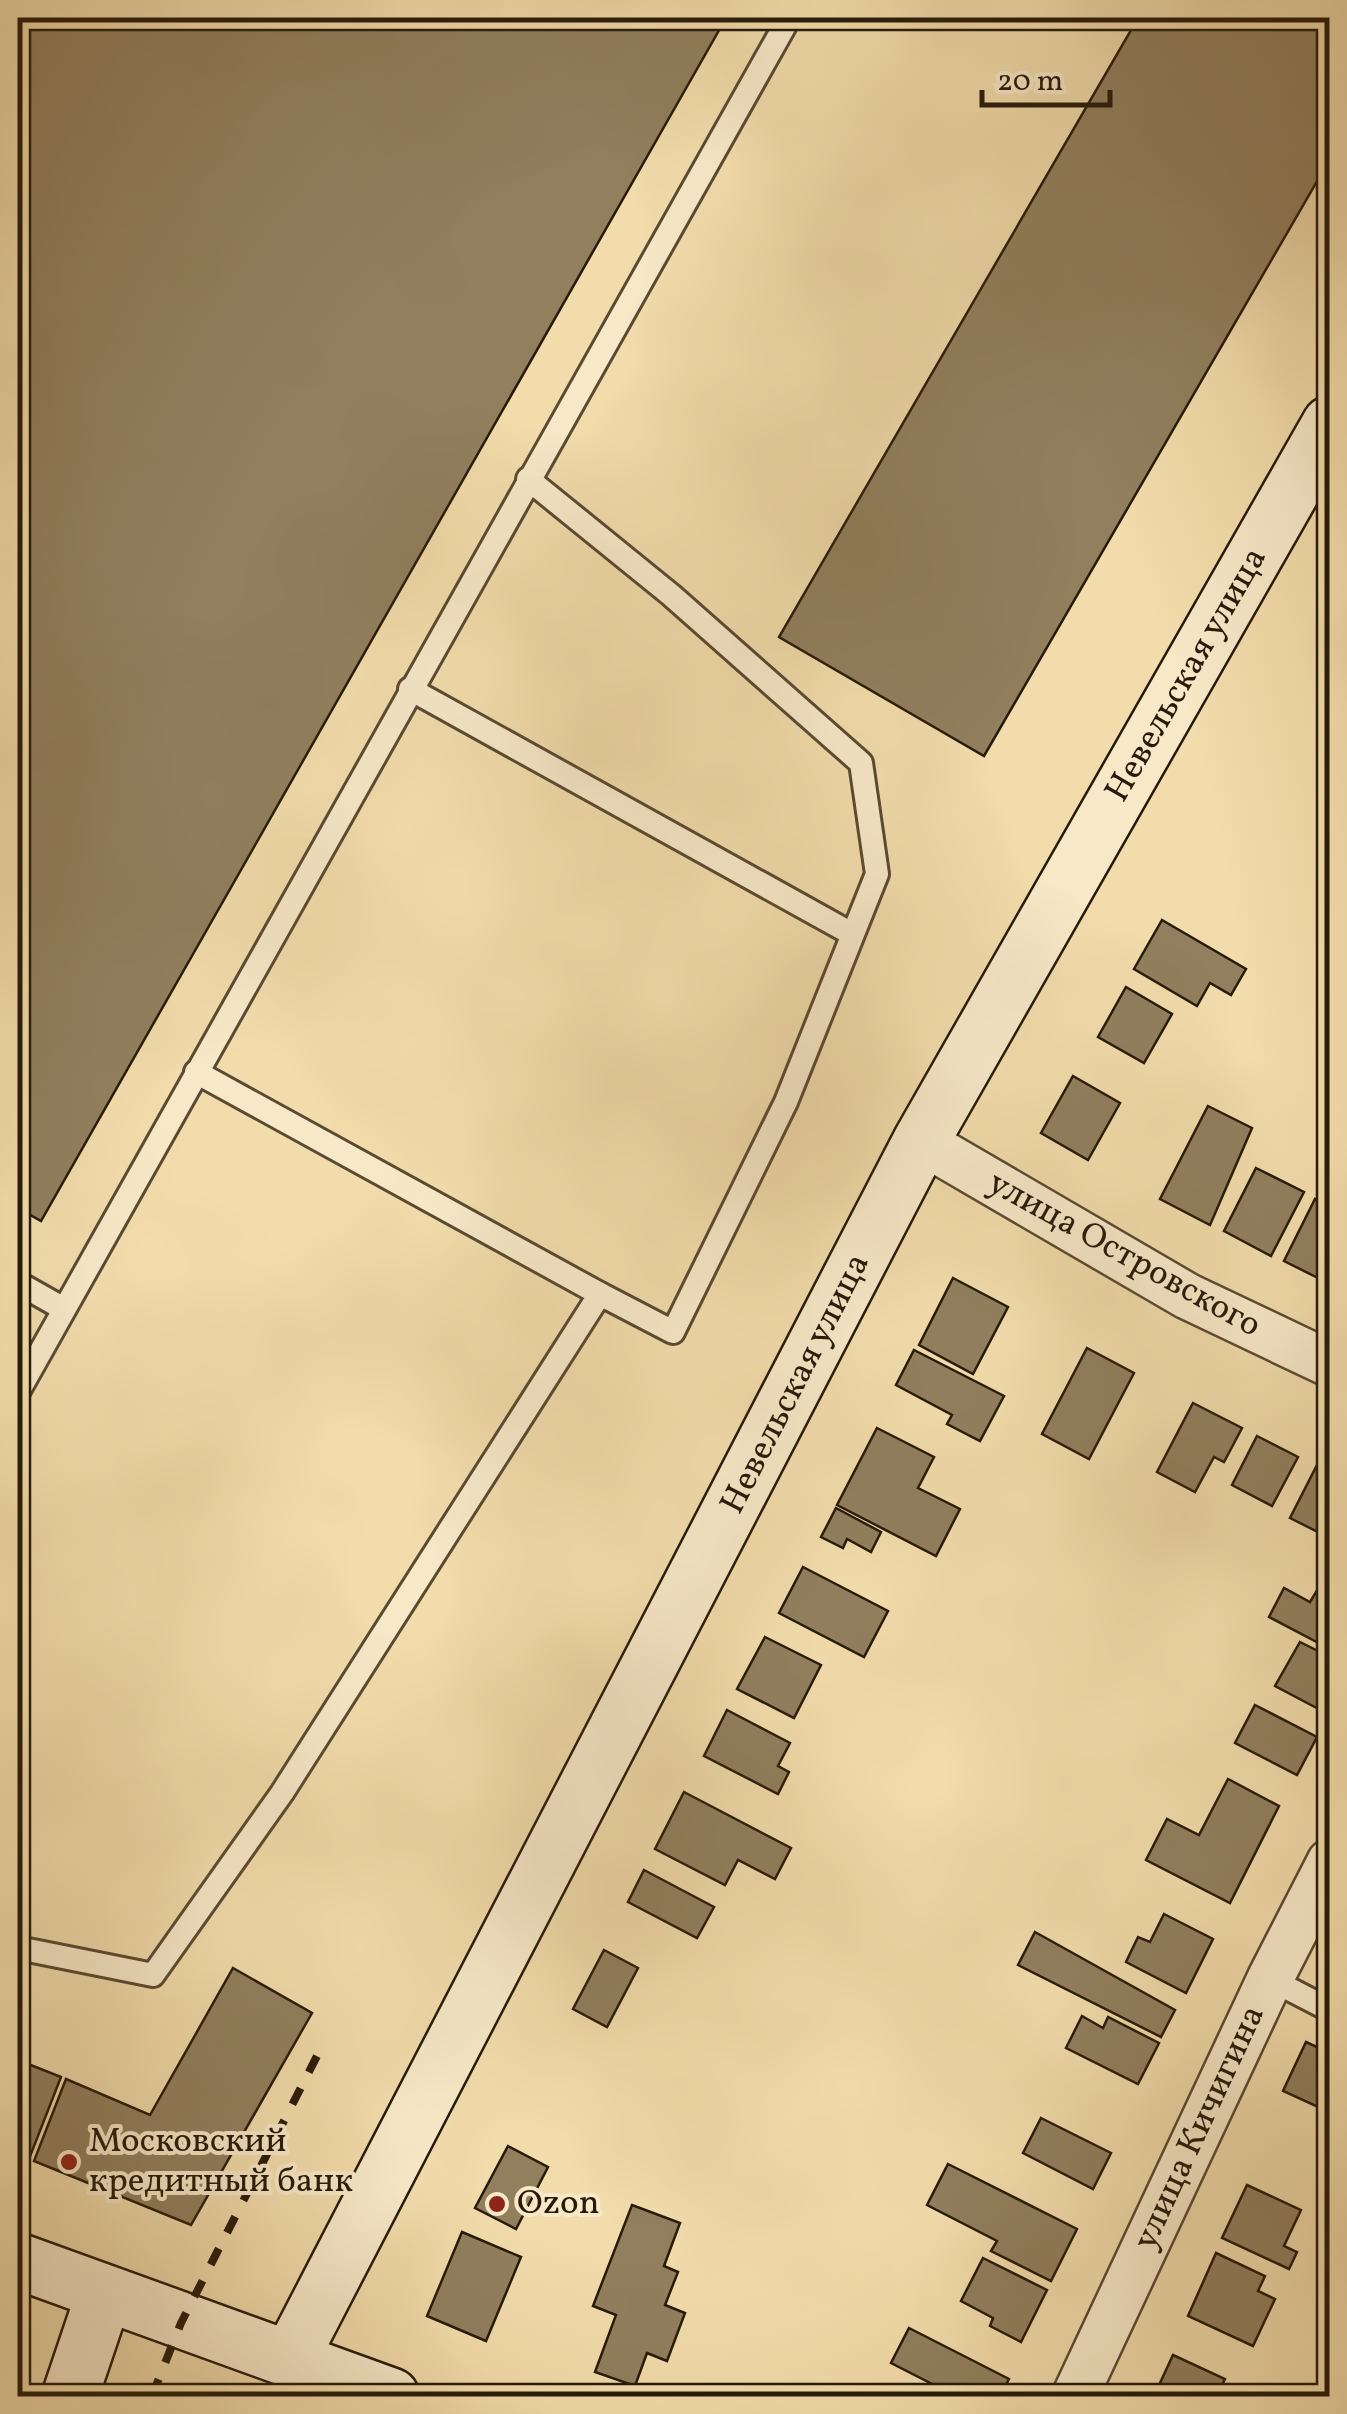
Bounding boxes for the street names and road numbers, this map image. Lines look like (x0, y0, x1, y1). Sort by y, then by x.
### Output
street label: Невельская улица (1095, 539, 1279, 811)
street label: улица Островского (979, 1160, 1269, 1350)
street label: Невельская улица (710, 1245, 882, 1523)
street label: улица Кичигина (1122, 1998, 1278, 2258)

